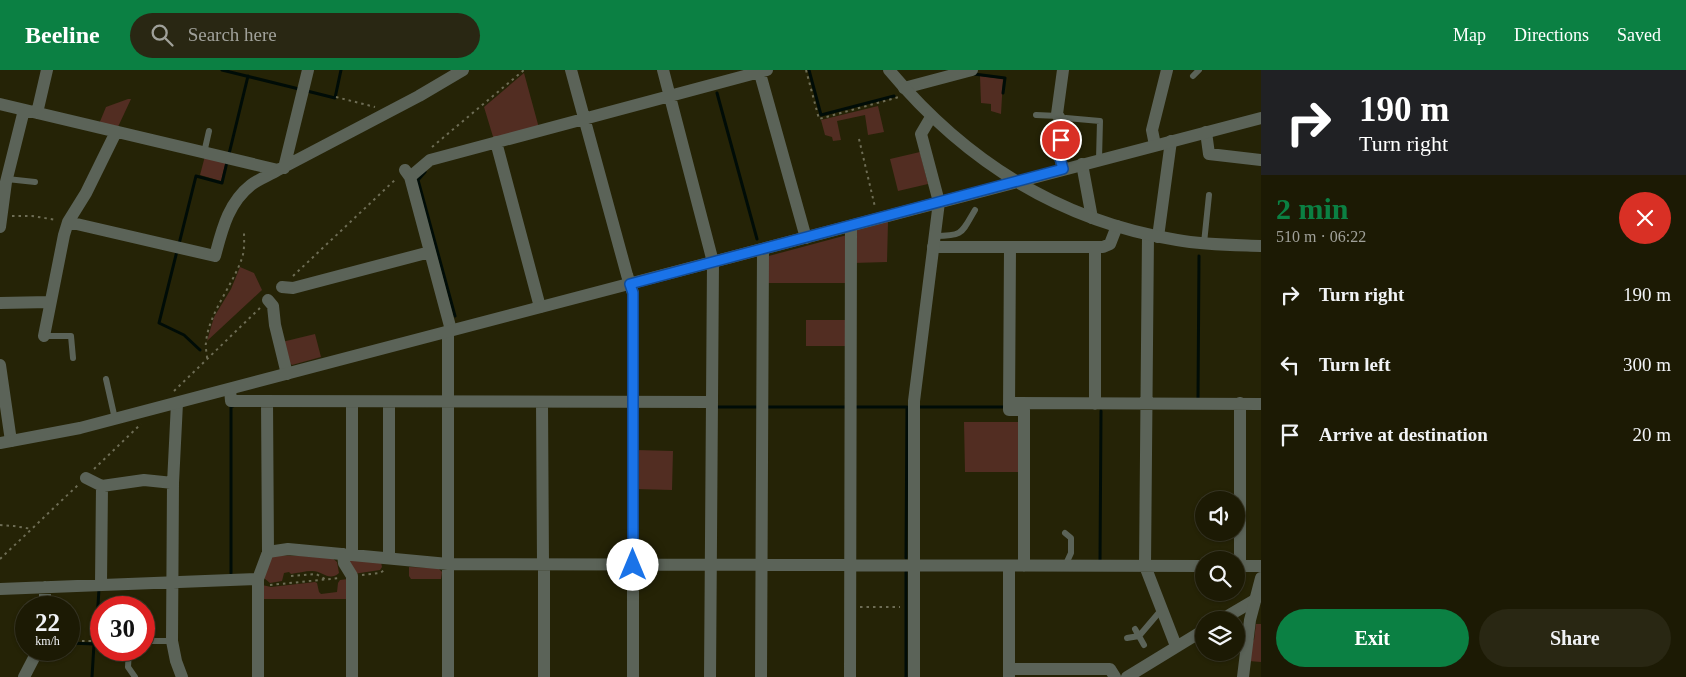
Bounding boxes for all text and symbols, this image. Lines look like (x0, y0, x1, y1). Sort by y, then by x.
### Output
search box (130, 13, 480, 58)
icon: search (148, 21, 176, 49)
text: Beeline (25, 22, 100, 48)
text: Search here (188, 24, 277, 45)
text: Map (1453, 25, 1486, 45)
text: Directions (1514, 25, 1589, 45)
text: Saved (1617, 25, 1661, 45)
icon: right (1276, 90, 1341, 155)
text: 190 m (1359, 90, 1449, 129)
pin (1040, 119, 1082, 161)
icon: arrive (1047, 126, 1075, 154)
text: Turn right (1359, 131, 1448, 156)
text: 2 min (1276, 192, 1349, 225)
button: close (1619, 192, 1671, 244)
text: 510 m · 06:22 (1276, 228, 1366, 245)
icon: right (1276, 281, 1304, 309)
text: Turn right (1319, 284, 1404, 305)
text: 190 m (1623, 284, 1671, 305)
icon: left (1276, 351, 1304, 379)
text: Turn left (1319, 354, 1391, 375)
text: 300 m (1623, 354, 1671, 375)
icon: arrive (1276, 421, 1304, 449)
text: Arrive at destination (1319, 424, 1488, 445)
text: 20 m (1632, 424, 1671, 445)
map controls (1195, 491, 1245, 661)
button: sound (1195, 491, 1245, 541)
position arrow (606, 538, 658, 590)
button: search (1195, 551, 1245, 601)
speed limit sign: 30 (90, 596, 155, 661)
text: 22 (35, 609, 60, 636)
button: Exit (1276, 609, 1469, 667)
button: Share (1479, 609, 1671, 667)
button: layers (1195, 611, 1245, 661)
text: km/h (35, 634, 60, 648)

